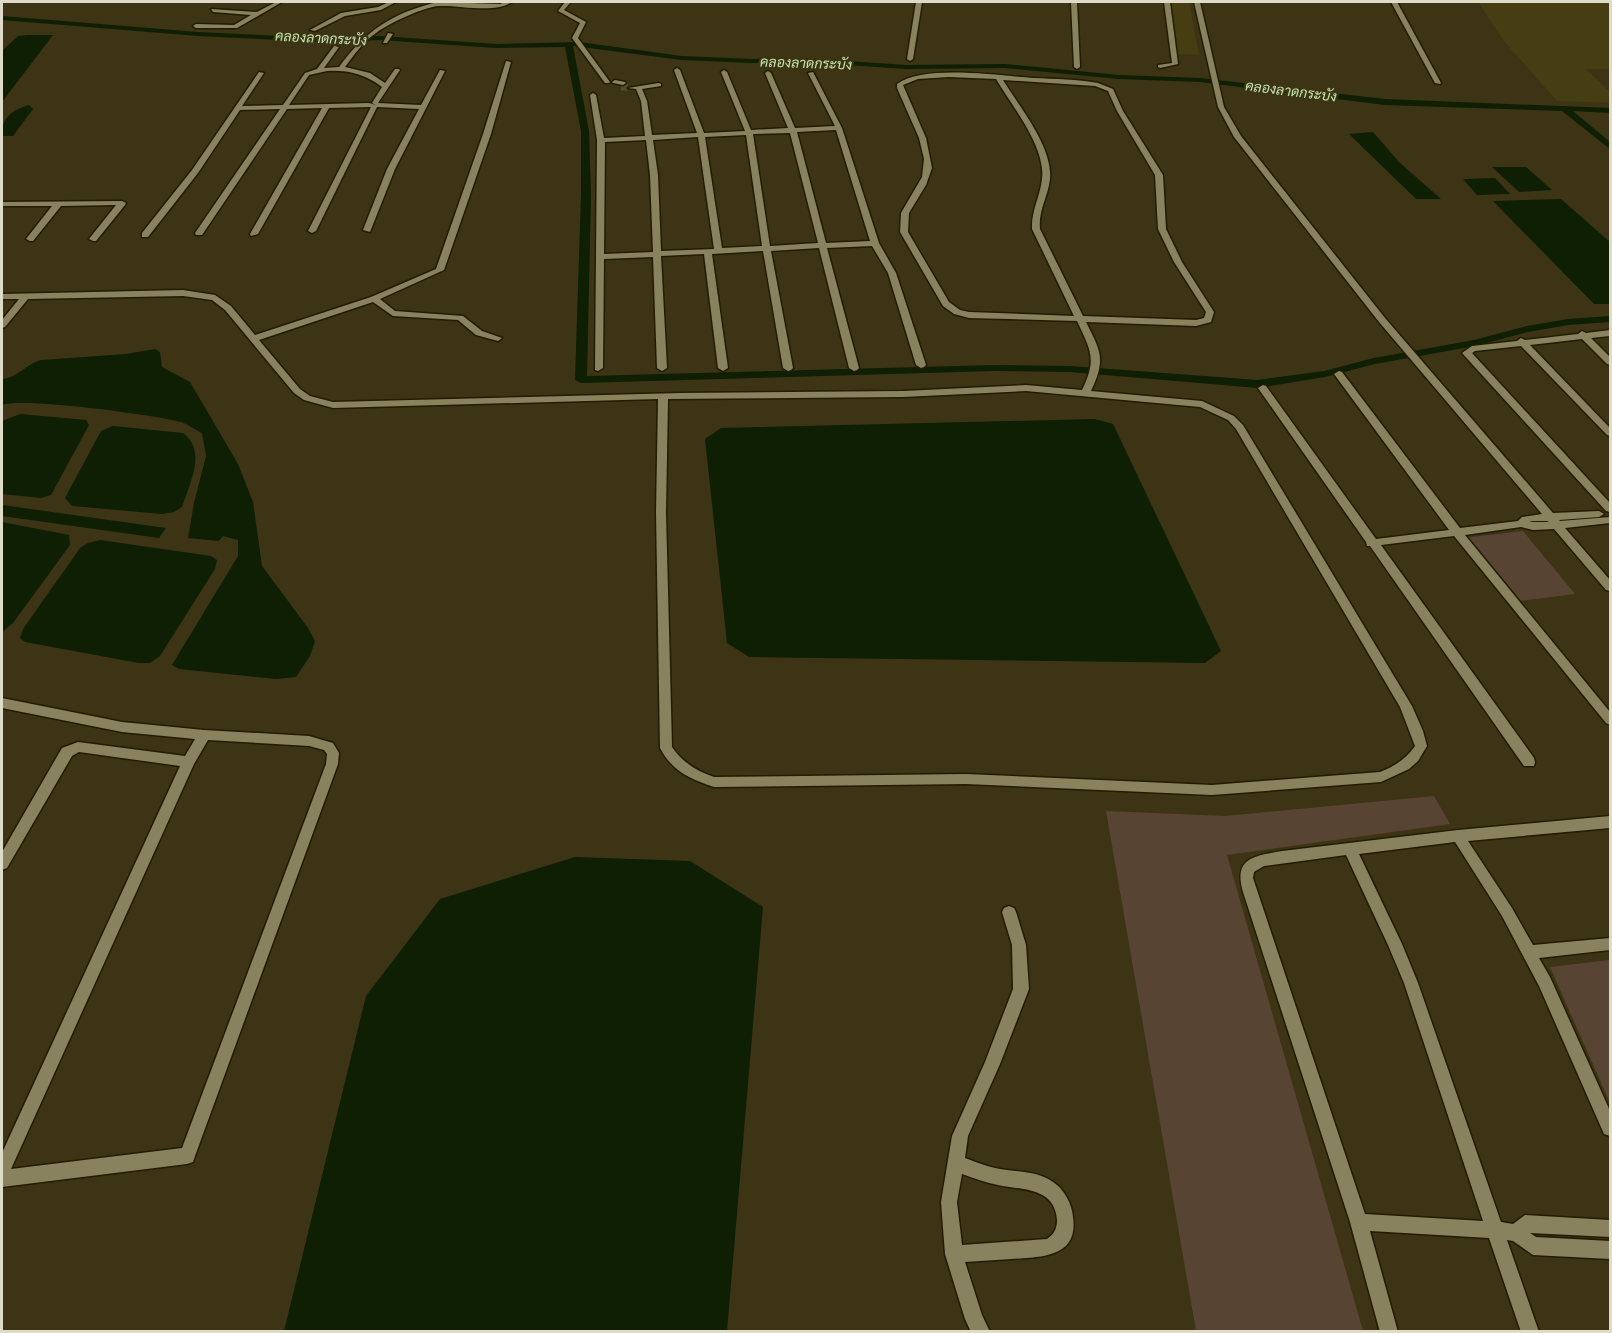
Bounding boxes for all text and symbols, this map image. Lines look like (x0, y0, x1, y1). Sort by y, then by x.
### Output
water label: คลองลาดกระบัง (275, 28, 367, 49)
water label: คลองลาดกระบัง (760, 53, 852, 74)
water label: คลองลาดกระบัง (1244, 77, 1338, 106)

